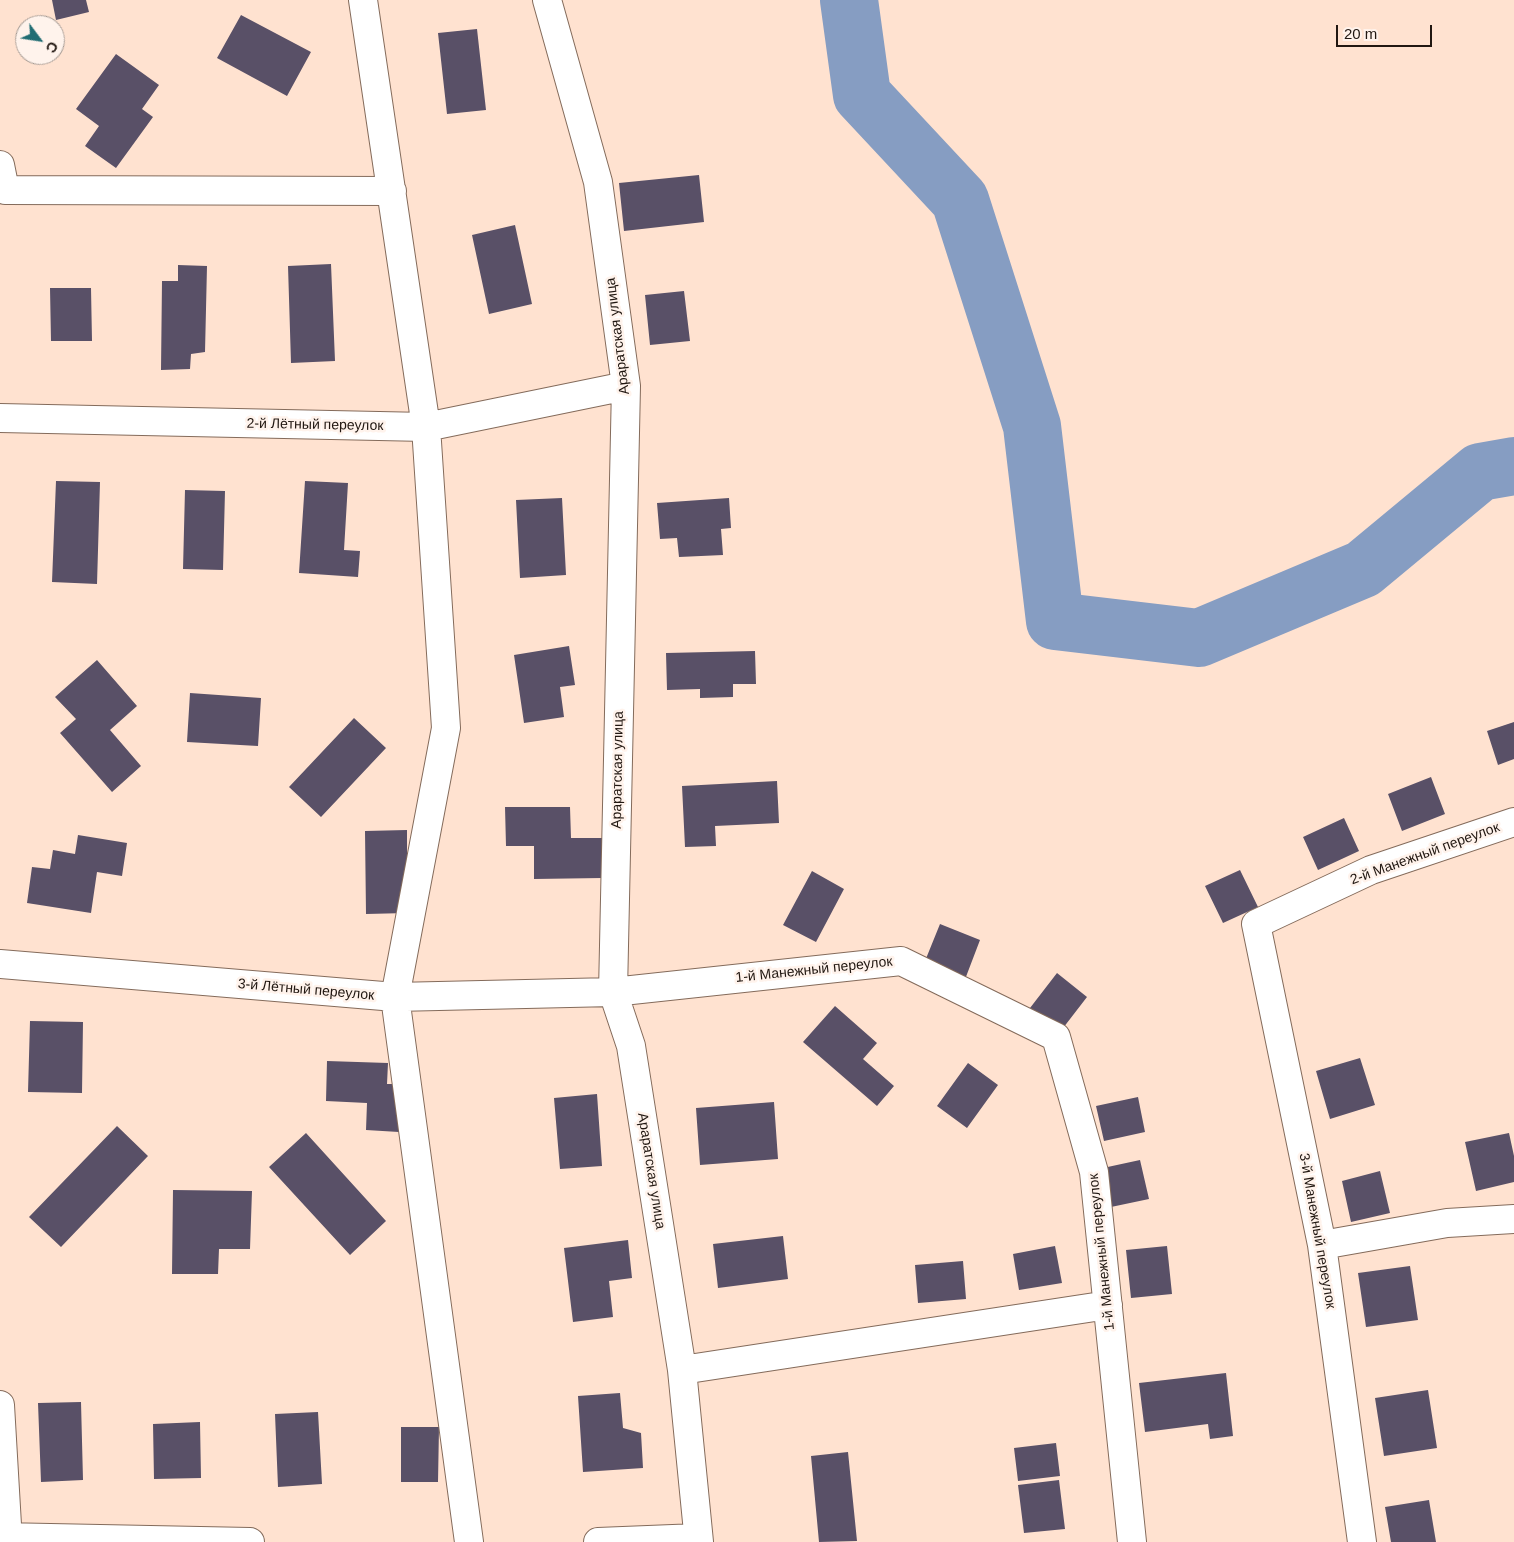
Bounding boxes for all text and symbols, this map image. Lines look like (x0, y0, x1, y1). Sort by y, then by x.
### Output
north arrow (15, 15, 65, 65)
scale bar (1339, 15, 1435, 47)
text: 20 m (1344, 25, 1377, 42)
text: С (43, 39, 61, 56)
street label: Араратская улица (602, 277, 634, 395)
street label: 2-й Лётный переулок (246, 415, 384, 435)
street label: Араратская улица (609, 711, 627, 829)
street label: 2-й Манежный переулок (1348, 819, 1502, 889)
street label: 1-й Манежный переулок (735, 953, 893, 987)
street label: 3-й Лётный переулок (237, 976, 375, 1004)
street label: Араратская улица (634, 1112, 668, 1230)
street label: 3-й Манежный переулок (1295, 1152, 1339, 1310)
street label: 1-й Манежный переулок (1085, 1173, 1119, 1331)

